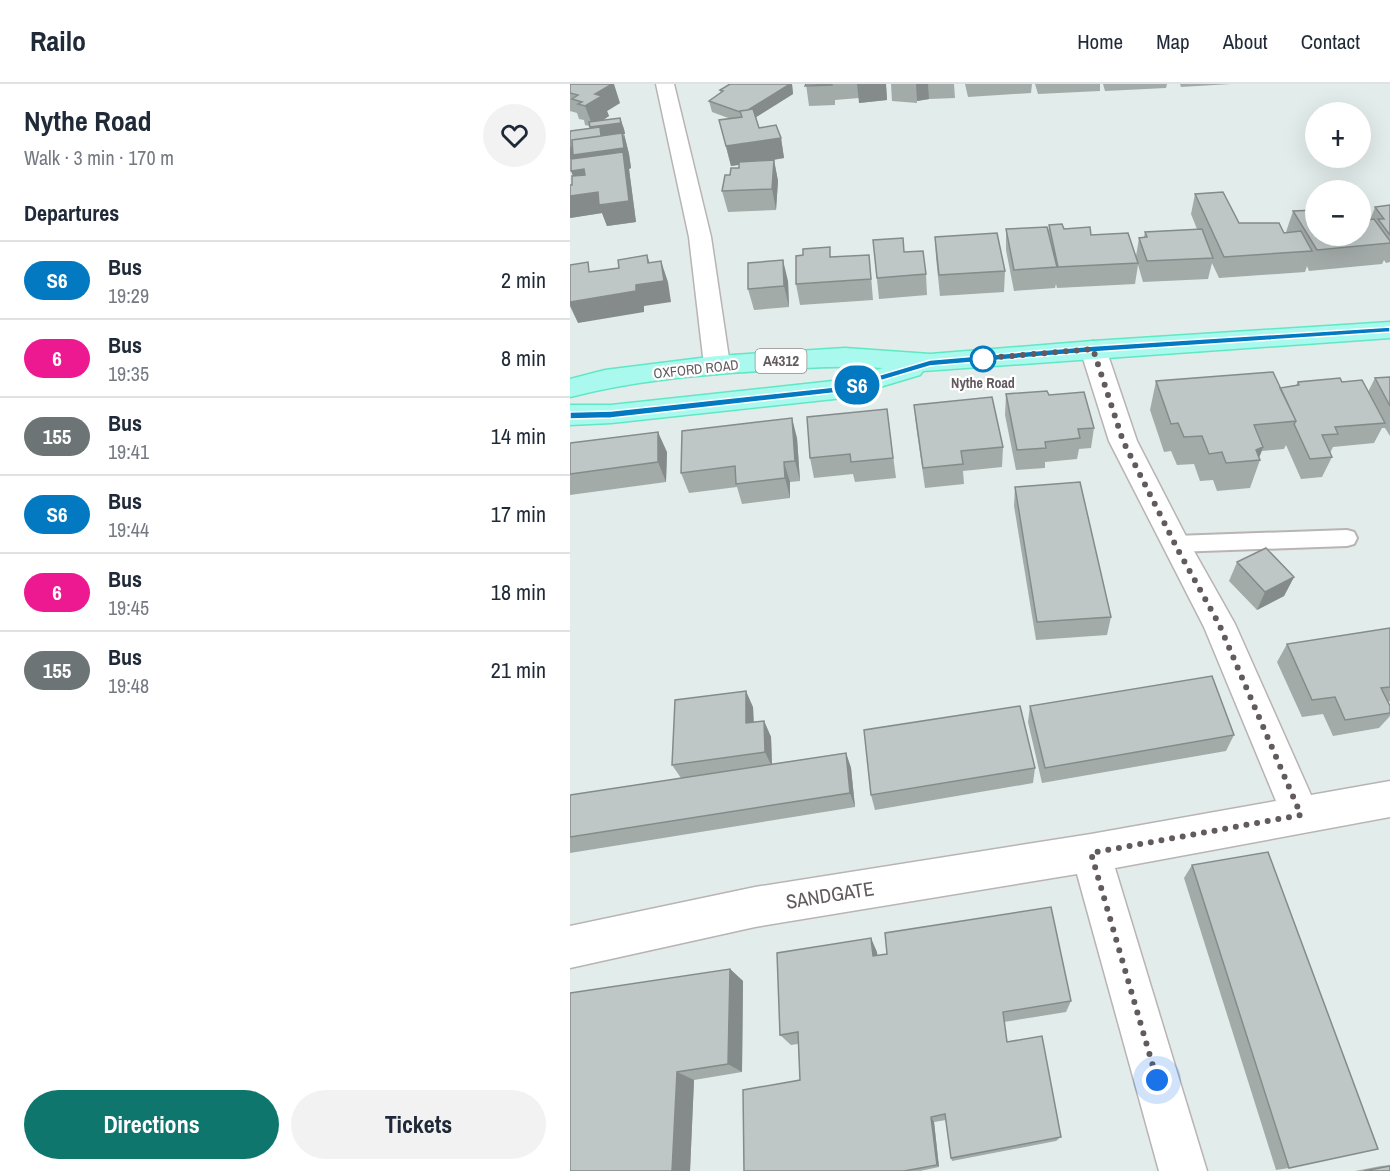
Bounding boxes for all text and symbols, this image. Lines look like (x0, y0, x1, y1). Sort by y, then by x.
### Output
text: Railo (30, 22, 86, 60)
text: Home (1077, 27, 1123, 56)
text: Map (1156, 27, 1190, 56)
text: About (1223, 27, 1268, 56)
text: Contact (1301, 27, 1360, 56)
text: Nythe Road (24, 102, 152, 140)
map controls (1305, 102, 1371, 246)
button: + (1305, 102, 1371, 168)
button: heart (483, 104, 546, 167)
text: Walk · 3 min · 170 m (24, 144, 174, 171)
button: − (1305, 180, 1371, 246)
text: Departures (24, 198, 119, 228)
text: Bus (108, 252, 142, 282)
text: 2 min (501, 265, 546, 295)
text: S6 (46, 266, 68, 295)
text: 19:29 (108, 282, 149, 309)
text: Bus (108, 330, 142, 360)
text: 8 min (501, 343, 546, 373)
text: 6 (52, 344, 62, 373)
marker: Nythe Road (970, 346, 996, 372)
road number: A4312 (756, 349, 806, 373)
street label: OXFORD ROAD (653, 356, 739, 382)
text: 19:35 (108, 360, 149, 387)
line badge: S6 (830, 366, 884, 404)
text: S6 (846, 371, 868, 400)
place label: Nythe Road (951, 374, 1015, 392)
text: Bus (108, 408, 142, 438)
text: 14 min (491, 421, 546, 451)
text: 155 (43, 422, 71, 451)
text: 19:41 (108, 438, 149, 465)
text: Bus (108, 486, 142, 516)
text: 17 min (491, 499, 546, 529)
text: S6 (46, 500, 68, 529)
text: 19:44 (108, 516, 149, 543)
text: Bus (108, 564, 142, 594)
text: 18 min (491, 577, 546, 607)
text: 6 (52, 578, 62, 607)
text: 19:45 (108, 594, 149, 621)
text: Bus (108, 642, 142, 672)
text: 21 min (491, 655, 546, 685)
text: 155 (43, 656, 71, 685)
text: 19:48 (108, 672, 149, 699)
street label: SANDGATE (784, 874, 876, 915)
your location (1142, 1065, 1172, 1095)
button: Directions (24, 1090, 279, 1159)
button: Tickets (291, 1090, 546, 1159)

